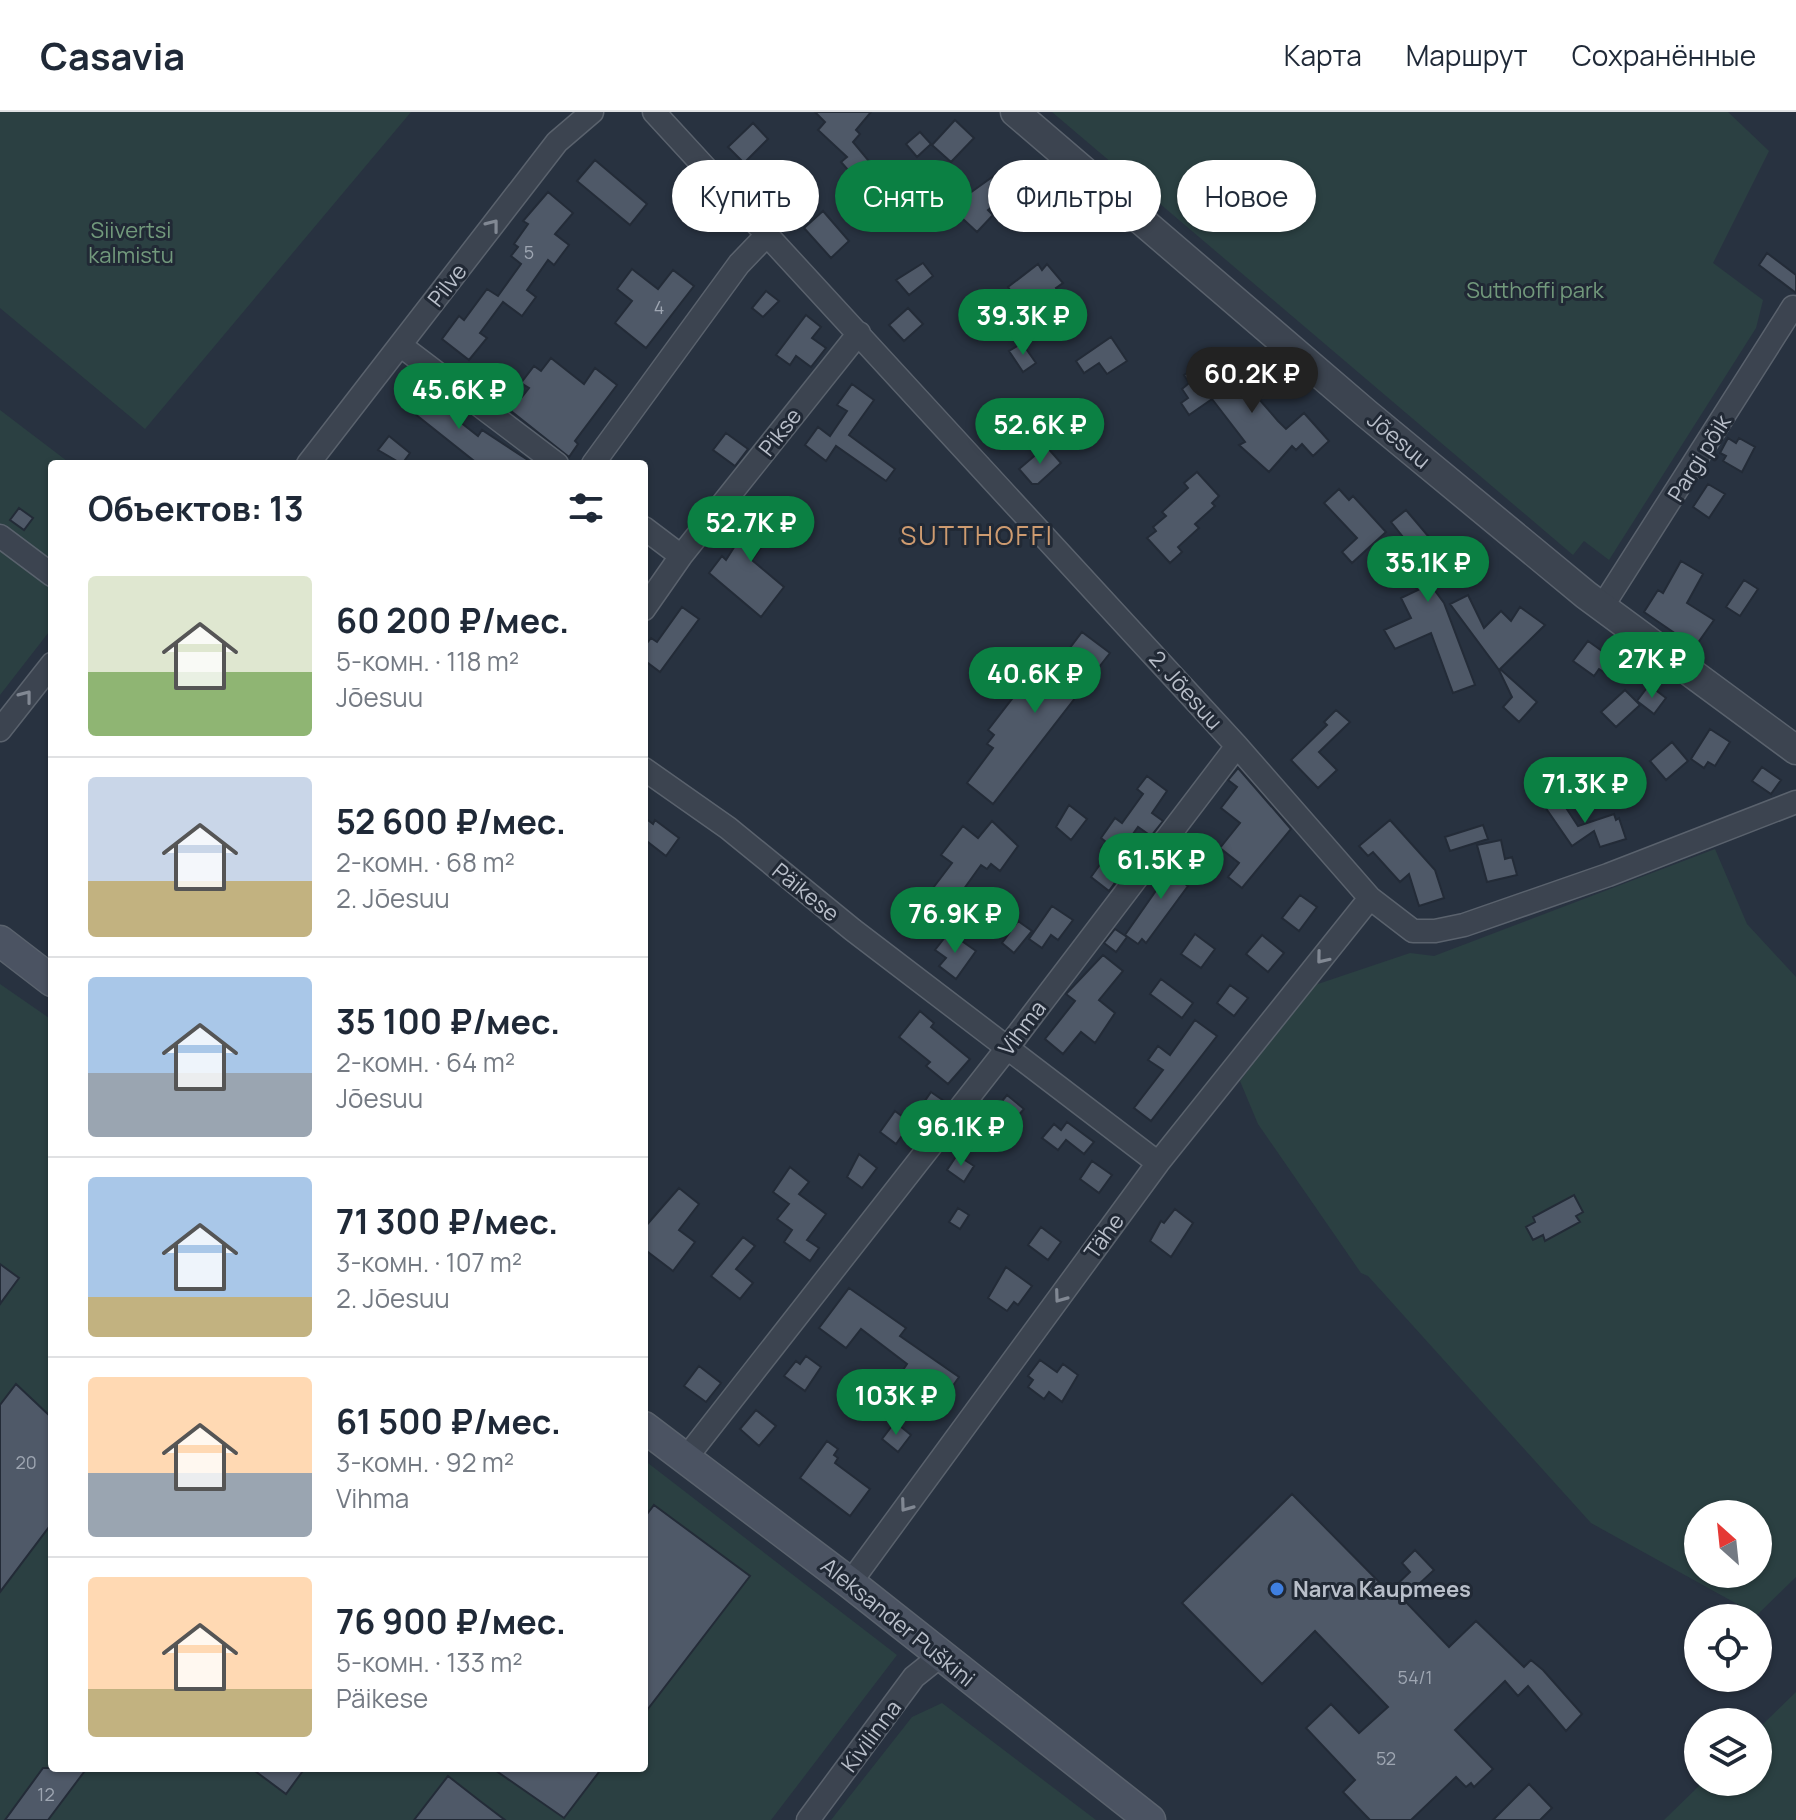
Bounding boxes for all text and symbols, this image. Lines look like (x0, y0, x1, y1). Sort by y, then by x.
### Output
text: Casavia (40, 29, 185, 81)
text: Карта (1284, 36, 1362, 74)
text: Маршрут (1406, 36, 1528, 74)
text: Сохранённые (1572, 36, 1756, 74)
chip: Купить (672, 160, 819, 232)
chip: Снять (835, 160, 972, 232)
chip: Фильтры (988, 160, 1161, 232)
chip: Новое (1177, 160, 1316, 232)
park label: Siivertsi kalmistu (88, 215, 174, 270)
one-way arrow (483, 220, 498, 234)
house number: 5 (524, 240, 534, 264)
street label: Pilve (421, 257, 473, 313)
park label: Sutthoffi park (1466, 275, 1605, 305)
pin: 39.3K ₽ (949, 289, 1097, 357)
house number: 4 (654, 295, 664, 319)
text: 39.3K ₽ (976, 297, 1070, 333)
pin: 60.2K ₽ (1178, 347, 1326, 415)
text: 60.2K ₽ (1204, 355, 1300, 391)
pin: 45.6K ₽ (385, 363, 533, 431)
text: 45.6K ₽ (412, 371, 506, 407)
pin: 52.6K ₽ (966, 398, 1114, 466)
street label: Pikse (752, 402, 808, 462)
street label: Jõesuu (1361, 405, 1437, 475)
text: 52.6K ₽ (993, 406, 1087, 442)
street label: Pargi põik (1661, 408, 1738, 507)
text: Объектов: 13 (88, 485, 304, 531)
icon: filters (564, 486, 608, 530)
pin: 52.7K ₽ (677, 496, 825, 564)
text: 52.7K ₽ (705, 504, 797, 540)
district label: SUTTHOFFI (900, 517, 1054, 553)
pin: 35.1K ₽ (1354, 536, 1502, 604)
text: 35.1K ₽ (1385, 544, 1471, 580)
text: 60 200 ₽/мес. (336, 597, 569, 643)
icon: home (152, 608, 248, 704)
pin: 27K ₽ (1596, 632, 1708, 700)
text: 27K ₽ (1618, 640, 1686, 676)
text: 5-комн. · 118 m² (336, 643, 519, 679)
street label: 2. Jõesuu (1143, 644, 1229, 736)
pin: 40.6K ₽ (961, 647, 1109, 715)
text: 40.6K ₽ (987, 655, 1083, 691)
text: Jõesuu (336, 679, 423, 715)
one-way arrow (16, 690, 30, 705)
pin: 71.3K ₽ (1511, 757, 1659, 825)
text: 71.3K ₽ (1542, 765, 1628, 801)
text: 52 600 ₽/мес. (336, 798, 566, 844)
icon: home (152, 809, 248, 905)
pin: 61.5K ₽ (1087, 833, 1235, 901)
text: 61.5K ₽ (1117, 841, 1205, 877)
text: 2-комн. · 68 m² (336, 844, 515, 880)
street label: Päikese (766, 856, 846, 928)
text: 2. Jõesuu (336, 880, 450, 916)
pin: 76.9K ₽ (881, 887, 1029, 955)
text: 76.9K ₽ (908, 895, 1002, 931)
one-way arrow (1317, 949, 1331, 964)
street label: Vihma (991, 994, 1053, 1062)
text: 35 100 ₽/мес. (336, 998, 560, 1044)
icon: home (152, 1009, 248, 1105)
text: 2-комн. · 64 m² (336, 1044, 515, 1080)
text: Jõesuu (336, 1080, 423, 1116)
pin: 96.1K ₽ (887, 1100, 1035, 1168)
text: 96.1K ₽ (917, 1108, 1005, 1144)
text: 71 300 ₽/мес. (336, 1198, 558, 1244)
street label: Tähe (1077, 1207, 1131, 1265)
icon: home (152, 1209, 248, 1305)
text: 3-комн. · 107 m² (336, 1244, 522, 1280)
text: 2. Jõesuu (336, 1280, 450, 1316)
one-way arrow (1055, 1288, 1069, 1303)
pin: 103K ₽ (831, 1369, 961, 1437)
text: 103K ₽ (855, 1377, 937, 1413)
text: 61 500 ₽/мес. (336, 1398, 561, 1444)
icon: home (152, 1409, 248, 1505)
text: 3-комн. · 92 m² (336, 1444, 514, 1480)
house number: 20 (15, 1450, 37, 1474)
text: Vihma (336, 1480, 409, 1516)
one-way arrow (901, 1498, 916, 1512)
north arrow (1684, 1500, 1772, 1588)
map controls (1684, 1500, 1772, 1796)
street label: Aleksander Puškini (815, 1551, 981, 1693)
place label: Narva Kaupmees (1293, 1574, 1471, 1604)
marker: Narva Kaupmees (1268, 1580, 1286, 1598)
text: 76 900 ₽/мес. (336, 1598, 566, 1644)
button: locate (1684, 1604, 1772, 1692)
icon: home (152, 1609, 248, 1705)
text: 5-комн. · 133 m² (336, 1644, 523, 1680)
house number: 54/1 (1397, 1665, 1433, 1689)
text: Päikese (336, 1680, 428, 1716)
street label: Kivilinna (834, 1694, 908, 1778)
button: layers (1684, 1708, 1772, 1796)
house number: 52 (1376, 1746, 1396, 1770)
house number: 12 (37, 1782, 55, 1806)

